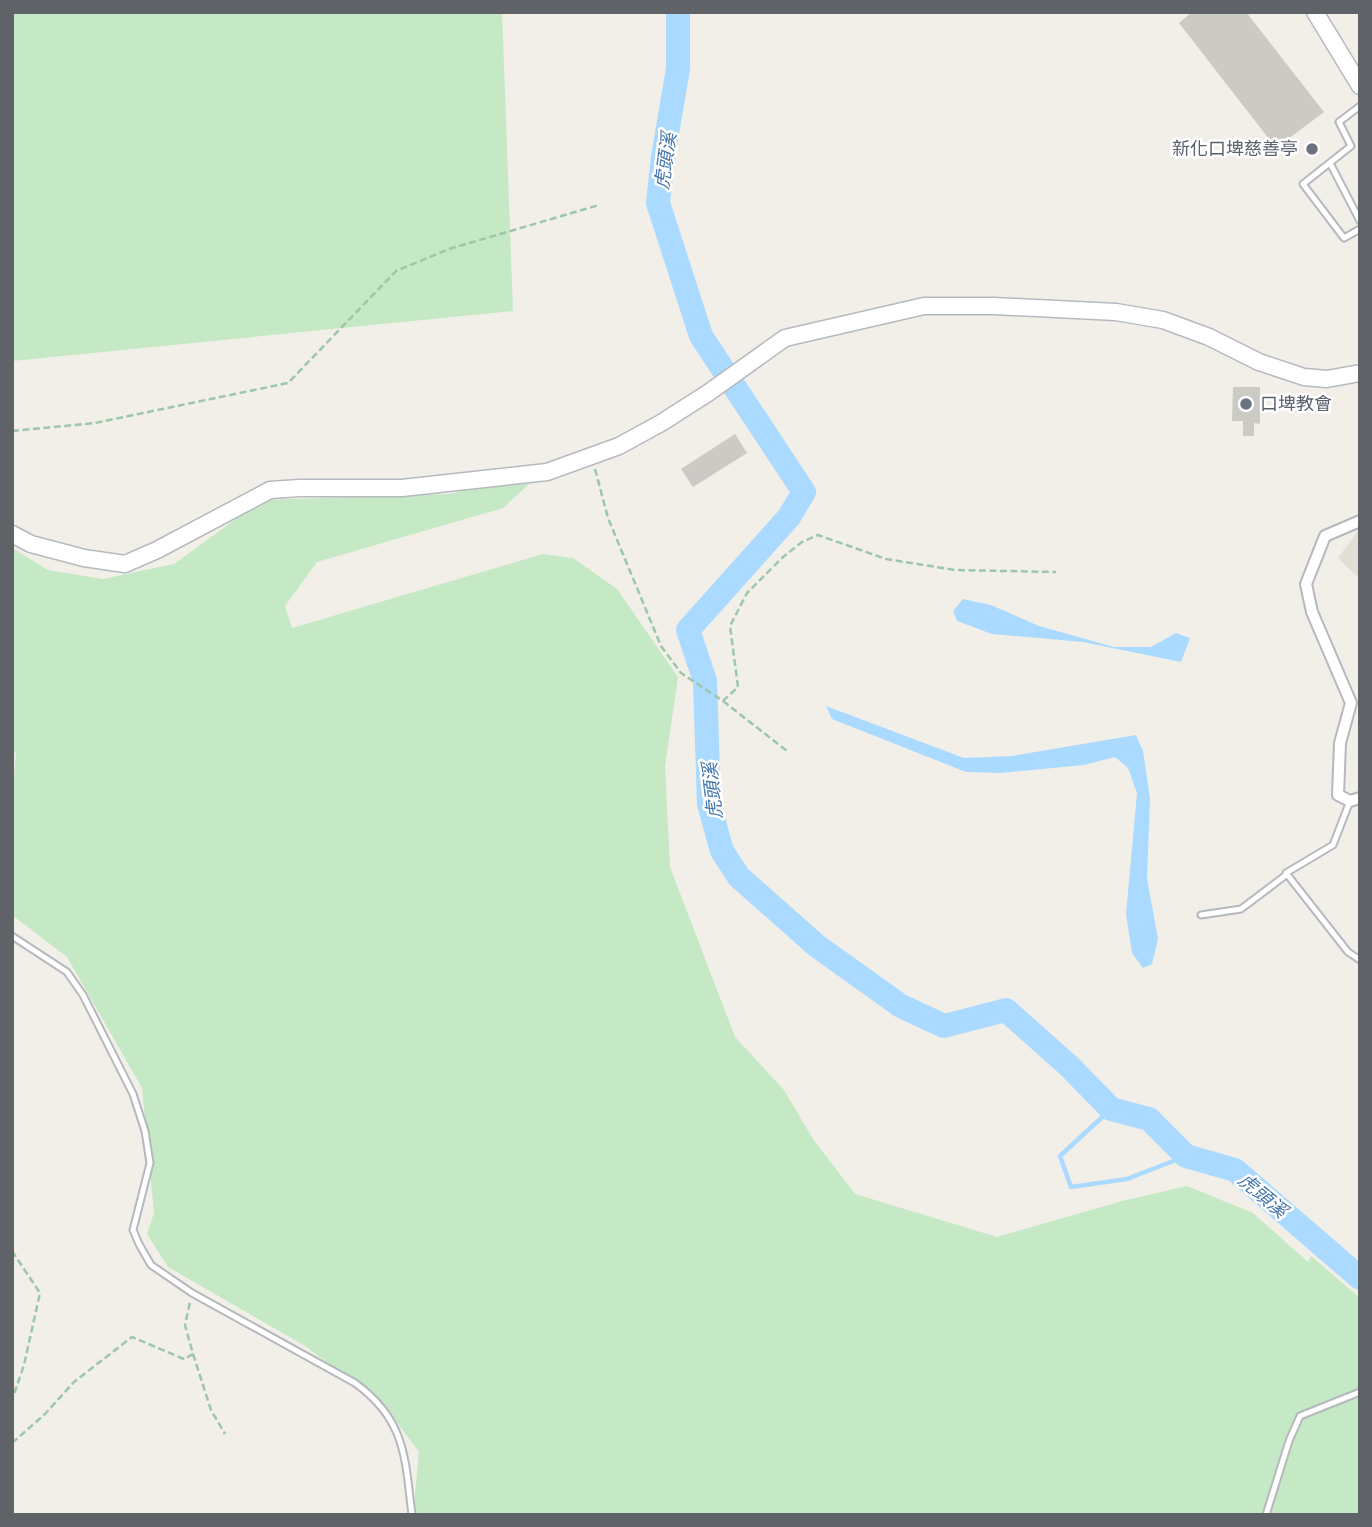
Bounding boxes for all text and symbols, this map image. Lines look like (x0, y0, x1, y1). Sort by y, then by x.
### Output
water label: 虎頭溪 (648, 128, 683, 191)
place label: 新化口埤慈善亭 (1172, 136, 1298, 161)
marker: 新化口埤慈善亭 (1304, 141, 1320, 157)
place label: 口埤教會 (1260, 391, 1332, 416)
marker: 口埤教會 (1238, 396, 1254, 412)
water label: 虎頭溪 (696, 758, 729, 821)
water label: 虎頭溪 (1232, 1167, 1295, 1226)

